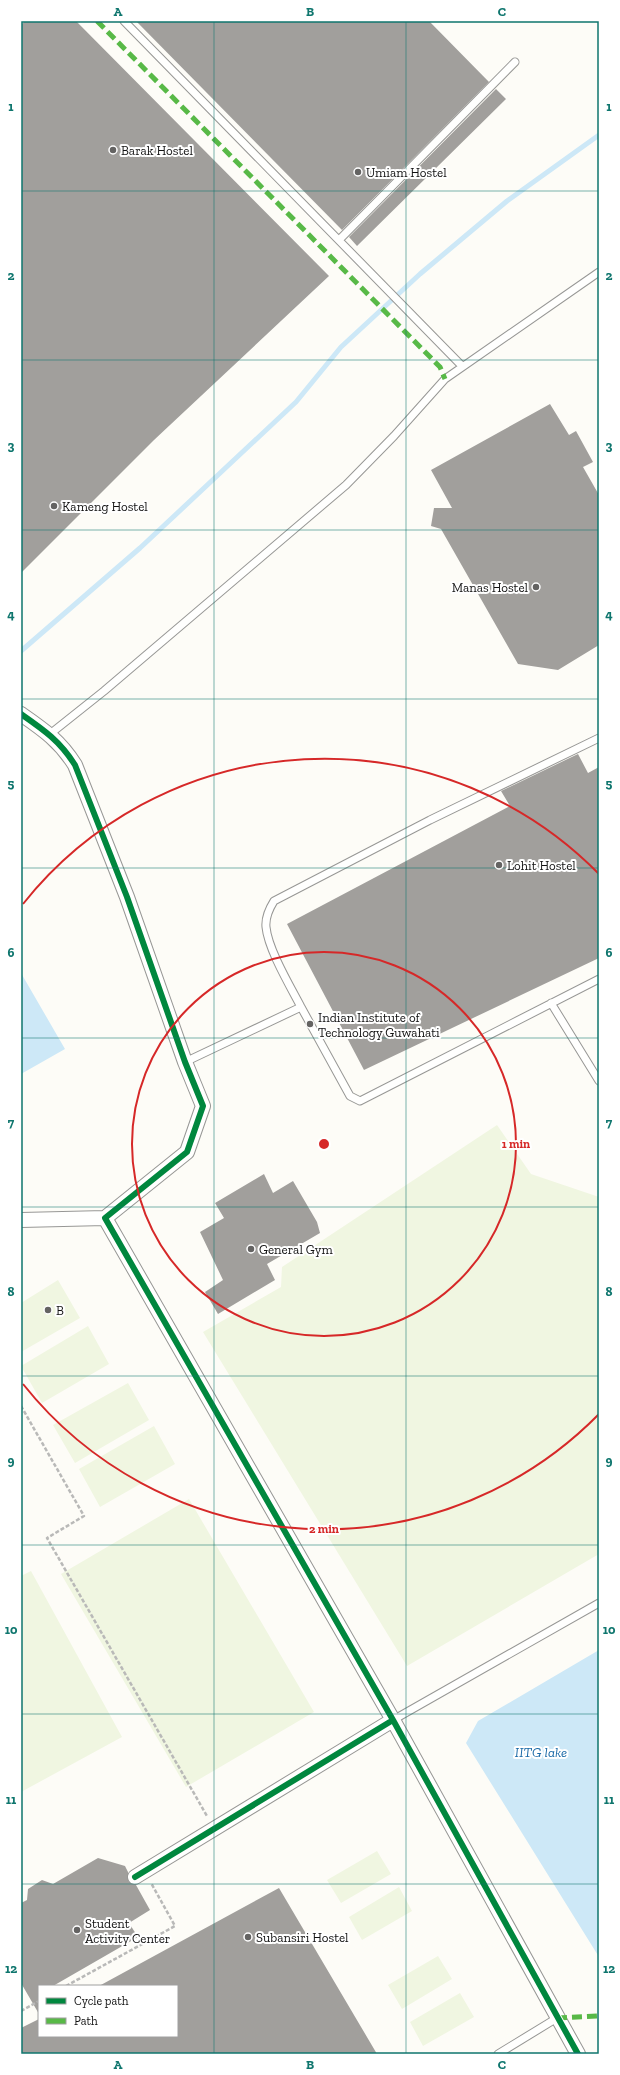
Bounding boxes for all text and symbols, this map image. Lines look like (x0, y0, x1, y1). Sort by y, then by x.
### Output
text: A (114, 4, 123, 19)
text: B (306, 4, 314, 19)
text: C (498, 4, 506, 19)
text: 1 (8, 99, 14, 114)
text: 1 (606, 99, 612, 114)
place label: Barak Hostel (121, 143, 193, 158)
marker: Barak Hostel (108, 145, 118, 155)
place label: Umiam Hostel (366, 165, 447, 180)
marker: Umiam Hostel (353, 167, 363, 177)
text: 2 (8, 268, 15, 283)
text: 2 (606, 268, 613, 283)
text: 3 (8, 438, 15, 453)
text: 3 (606, 438, 613, 453)
place label: Kameng Hostel (62, 499, 148, 514)
marker: Kameng Hostel (49, 501, 59, 511)
place label: Manas Hostel (452, 580, 529, 595)
marker: Manas Hostel (531, 582, 541, 592)
text: 4 (7, 607, 15, 622)
text: 4 (605, 607, 613, 622)
text: 5 (8, 776, 15, 791)
text: 5 (606, 776, 613, 791)
place label: Lohit Hostel (507, 858, 576, 873)
marker: Lohit Hostel (494, 860, 504, 870)
text: 6 (8, 945, 15, 960)
text: 6 (606, 945, 613, 960)
place label: Indian Institute of Technology Guwahati (318, 1010, 440, 1040)
marker: Indian Institute of Technology Guwahati (305, 1019, 315, 1029)
text: 7 (8, 1115, 15, 1130)
text: 7 (606, 1115, 613, 1130)
centre of rings (317, 1137, 331, 1151)
text: 1 min (502, 1137, 530, 1151)
place label: General Gym (259, 1242, 333, 1257)
marker: General Gym (246, 1244, 256, 1254)
text: 8 (7, 1284, 15, 1299)
text: 8 (605, 1284, 613, 1299)
place label: B (56, 1303, 64, 1318)
marker: B (43, 1305, 53, 1315)
text: 9 (8, 1453, 15, 1468)
text: 9 (606, 1453, 613, 1468)
text: 2 min (309, 1522, 339, 1536)
text: 10 (5, 1622, 18, 1637)
text: 10 (603, 1622, 616, 1637)
water label: IITG lake (515, 1744, 567, 1761)
text: 11 (6, 1792, 17, 1807)
text: 11 (604, 1792, 615, 1807)
place label: Student Activity Center (85, 1916, 170, 1946)
marker: Student Activity Center (72, 1925, 82, 1935)
place label: Subansiri Hostel (256, 1930, 349, 1945)
marker: Subansiri Hostel (243, 1932, 253, 1942)
text: 12 (5, 1961, 17, 1976)
text: 12 (603, 1961, 615, 1976)
legend (38, 1985, 178, 2037)
text: Cycle path (74, 1994, 129, 2008)
text: Path (74, 2014, 98, 2028)
text: A (114, 2057, 123, 2072)
text: B (306, 2057, 314, 2072)
text: C (498, 2057, 506, 2072)

